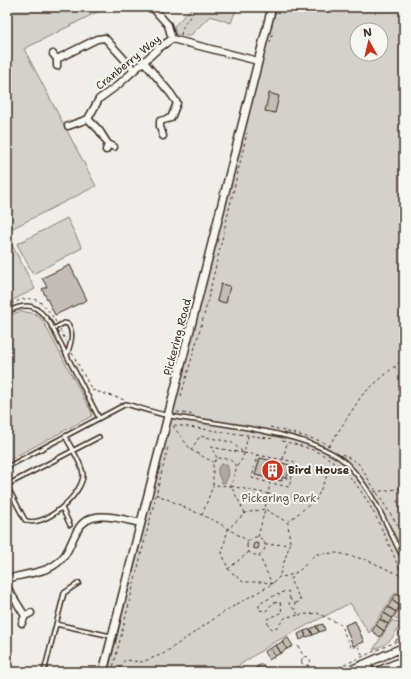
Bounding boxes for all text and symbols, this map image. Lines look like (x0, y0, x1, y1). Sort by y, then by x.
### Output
north arrow (349, 22, 389, 62)
text: N (362, 25, 373, 41)
street label: Cranberry Way (93, 31, 164, 93)
street label: Pickering Road (160, 297, 195, 377)
building icon: Bird House (260, 457, 286, 483)
place label: Bird House (288, 463, 350, 478)
park label: Pickering Park (241, 491, 317, 506)

